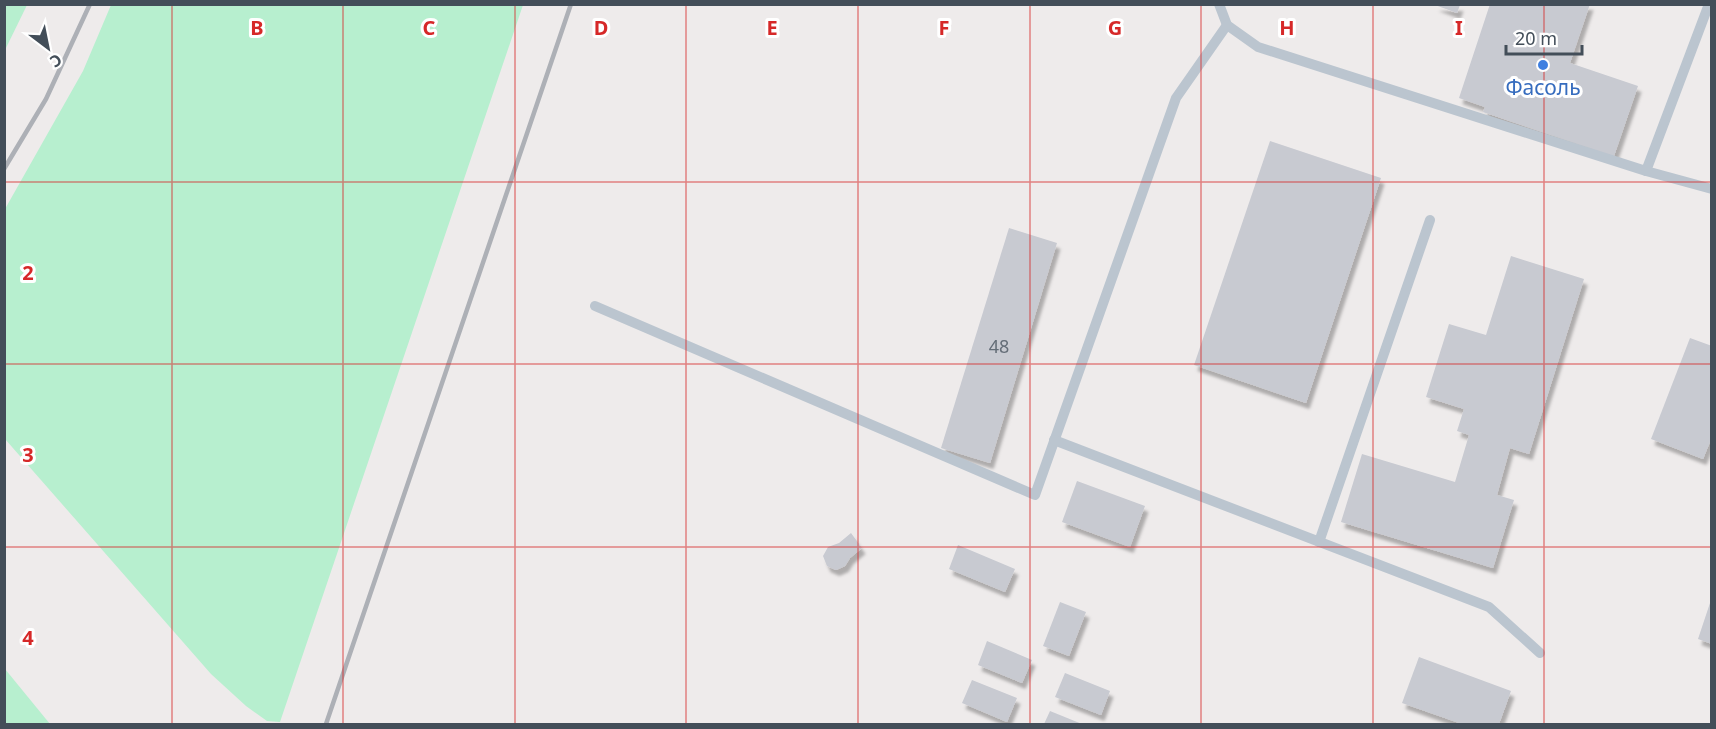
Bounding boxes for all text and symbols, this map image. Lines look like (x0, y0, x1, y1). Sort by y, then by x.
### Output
text: B (250, 14, 264, 41)
text: C (423, 14, 436, 41)
text: D (594, 14, 608, 41)
text: E (766, 14, 778, 41)
text: F (939, 14, 949, 41)
text: G (1108, 14, 1122, 41)
text: H (1279, 14, 1295, 41)
text: I (1455, 14, 1463, 41)
north arrow (18, 18, 78, 78)
scale bar (1506, 18, 1582, 56)
text: 20 m (1515, 26, 1557, 50)
text: С (46, 49, 66, 73)
marker: Фасоль (1536, 58, 1550, 72)
place label: Фасоль (1505, 73, 1581, 101)
text: 2 (22, 259, 34, 286)
house number: 48 (989, 334, 1009, 358)
text: 3 (22, 441, 34, 468)
text: 4 (22, 624, 34, 651)

